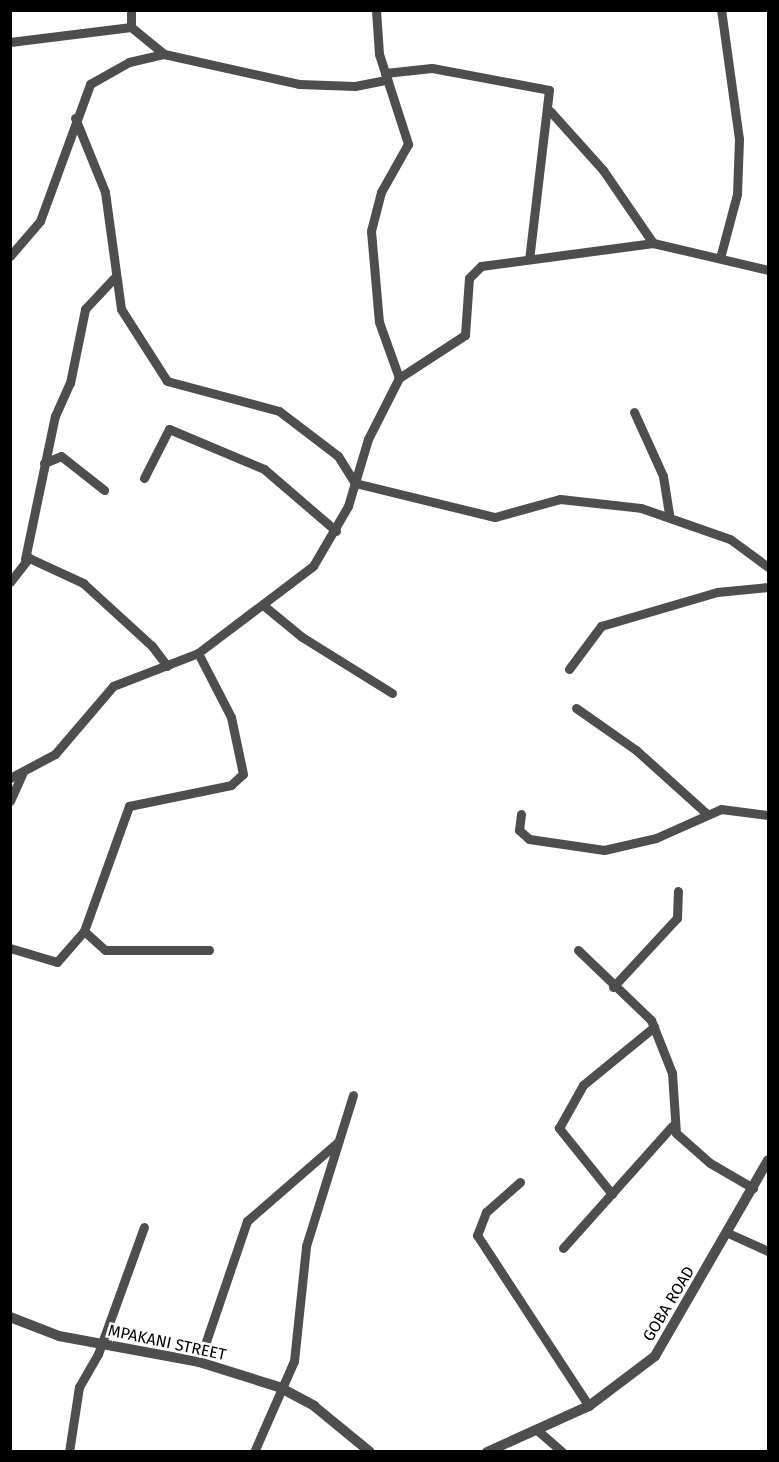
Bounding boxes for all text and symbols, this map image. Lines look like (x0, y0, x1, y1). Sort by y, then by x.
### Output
street label: GOBA ROAD (639, 1263, 699, 1345)
street label: MPAKANI STREET (106, 1321, 228, 1365)

